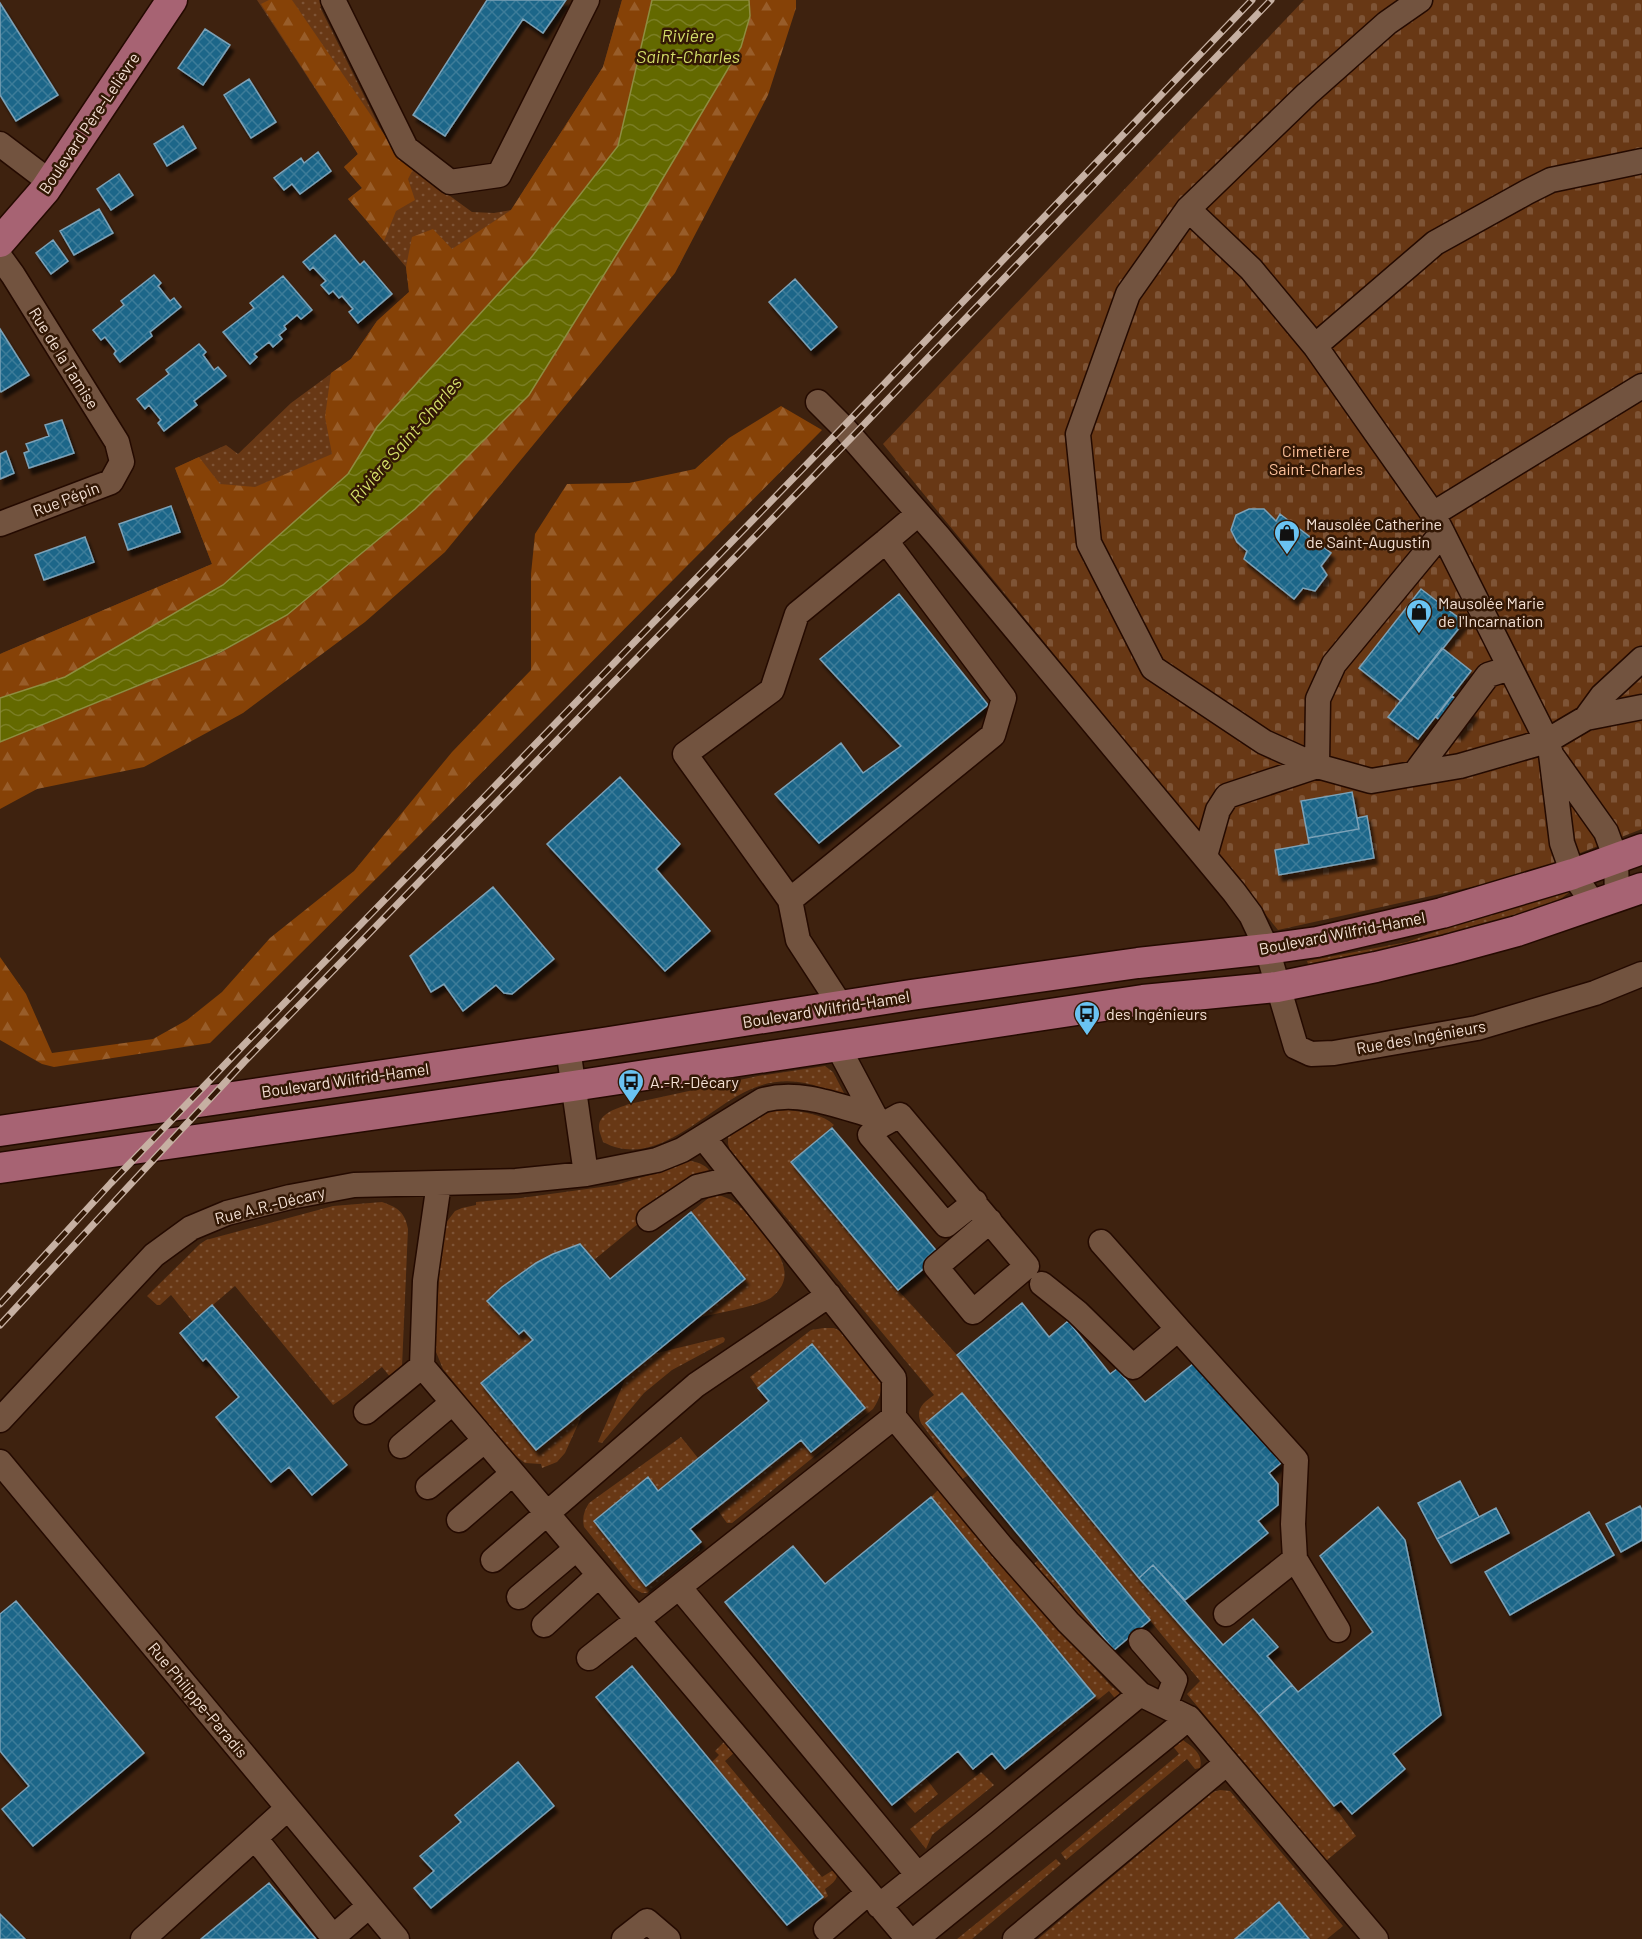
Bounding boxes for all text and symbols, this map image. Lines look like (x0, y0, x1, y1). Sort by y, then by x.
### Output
water label: Rivière Saint-Charles (636, 24, 740, 67)
street label: Boulevard Père-Lelièvre (34, 48, 143, 197)
street label: Rue de la Tamise (26, 303, 103, 412)
water label: Rivière Saint-Charles (344, 372, 466, 507)
park label: Cimetière Saint-Charles (1269, 441, 1363, 478)
street label: Rue Pépin (30, 477, 102, 520)
place label: Mausolée Catherine de Saint-Augustin (1306, 514, 1442, 551)
shop icon: Mausolée Catherine de Saint-Augustin (1272, 518, 1302, 556)
place label: Mausolée Marie de l'Incarnation (1438, 593, 1545, 630)
shop icon: Mausolée Marie de l'Incarnation (1404, 597, 1434, 635)
street label: Boulevard Wilfrid-Hamel (1257, 907, 1427, 958)
street label: Boulevard Wilfrid-Hamel (741, 986, 911, 1031)
bus stop icon: des Ingénieurs (1072, 999, 1102, 1037)
place label: des Ingénieurs (1106, 1004, 1207, 1023)
street label: Rue des Ingénieurs (1355, 1016, 1487, 1057)
street label: Boulevard Wilfrid-Hamel (260, 1058, 430, 1101)
bus stop icon: A.-R.-Décary (616, 1067, 646, 1105)
place label: A.-R.-Décary (650, 1072, 740, 1091)
street label: Rue A.R.-Décary (213, 1181, 328, 1227)
street label: Rue Philippe-Paradis (145, 1638, 252, 1761)

